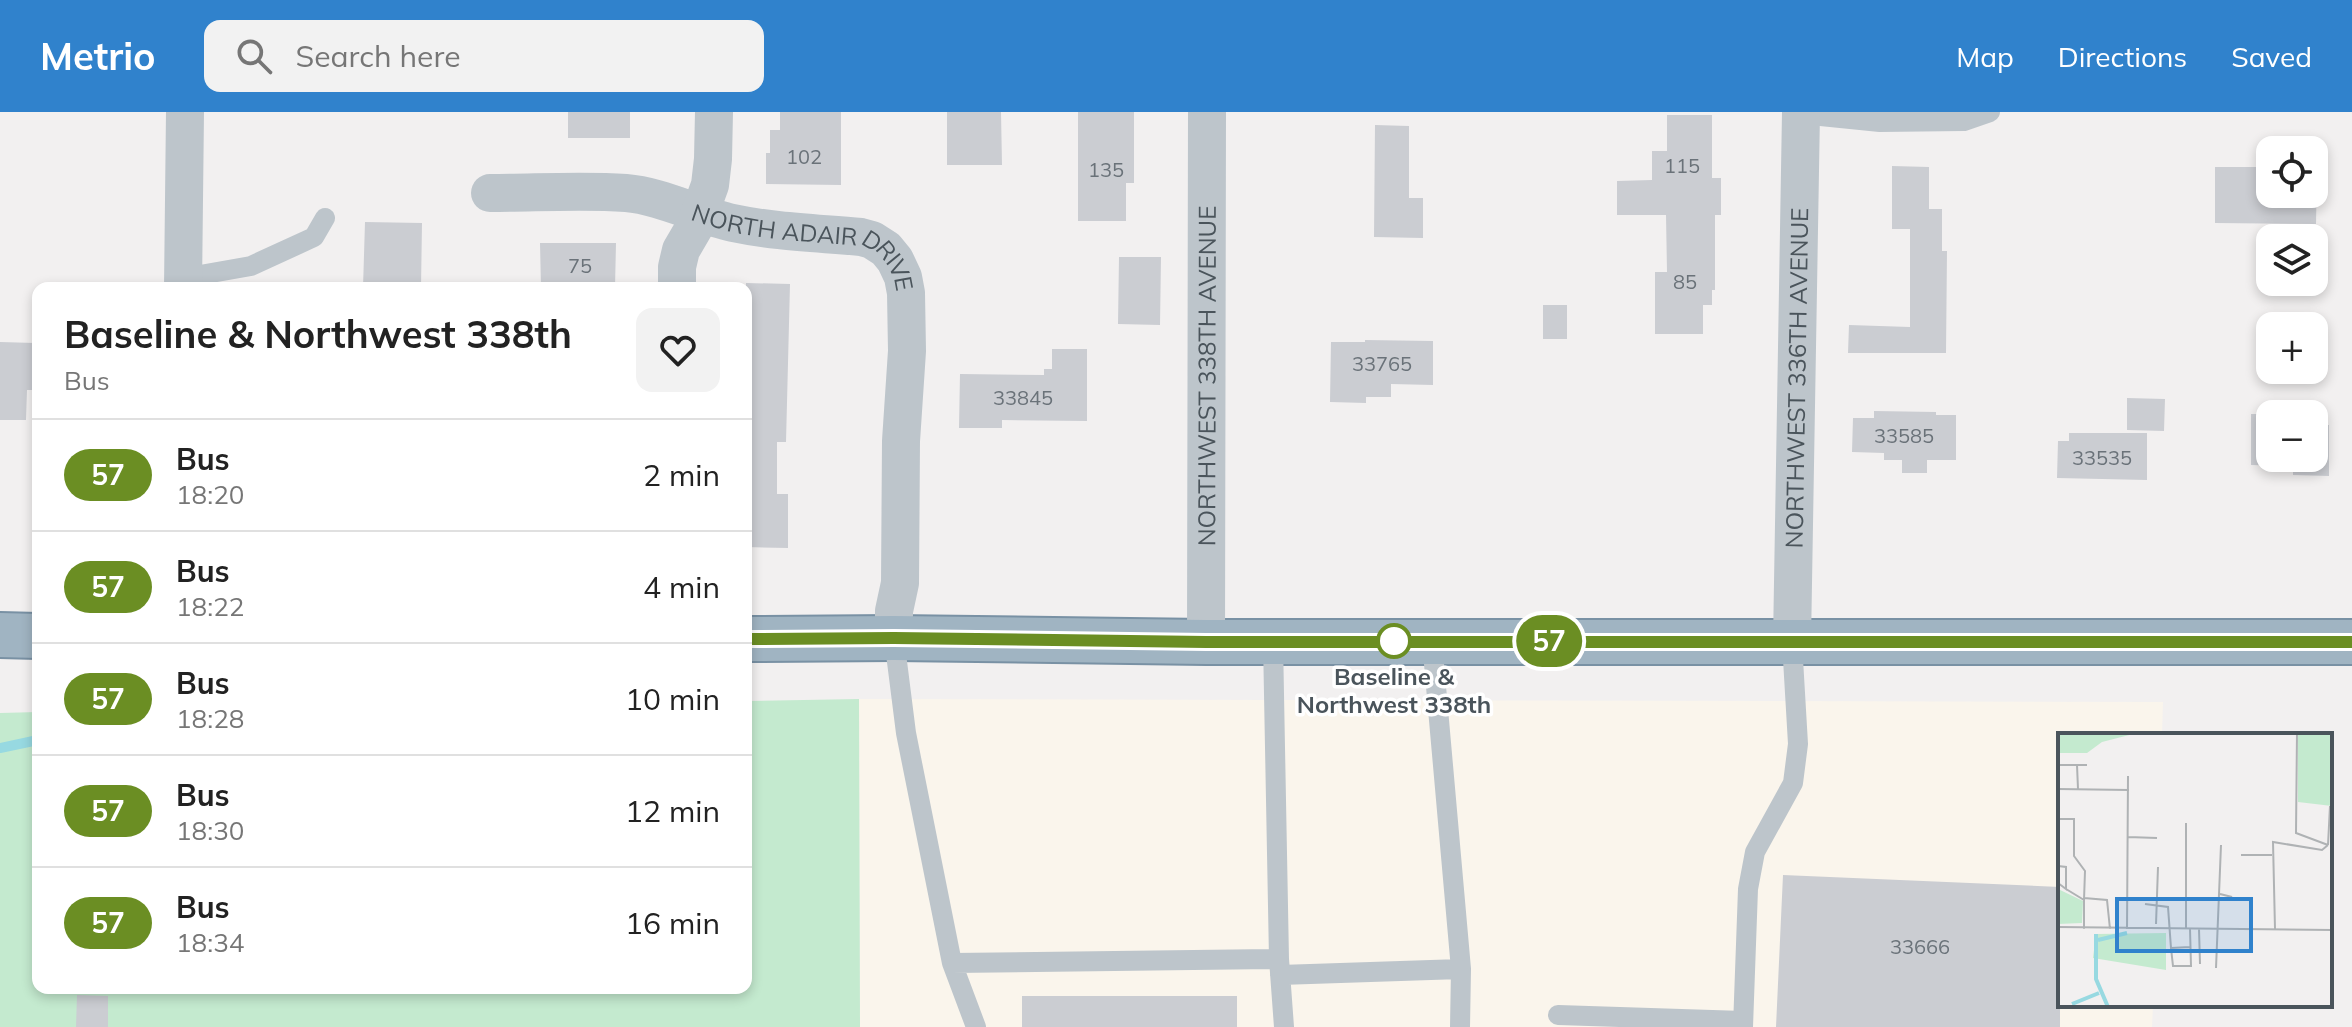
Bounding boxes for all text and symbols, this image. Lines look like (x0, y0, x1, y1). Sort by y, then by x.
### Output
search box (204, 20, 764, 92)
text: Metrio (40, 32, 156, 80)
icon: search (232, 34, 276, 78)
text: Search here (296, 37, 460, 75)
text: Map (1956, 39, 2014, 74)
text: Directions (2058, 39, 2187, 74)
text: Saved (2231, 39, 2312, 74)
map controls (2256, 136, 2328, 472)
button: locate (2256, 136, 2328, 208)
house number: 102 (786, 144, 822, 169)
house number: 115 (1664, 153, 1700, 178)
house number: 135 (1088, 157, 1124, 182)
street label: NORTH ADAIR DRIVE (688, 197, 920, 293)
street label: NORTHWEST 338TH AVENUE (1191, 206, 1222, 546)
street label: NORTHWEST 336TH AVENUE (1779, 207, 1814, 549)
button: layers (2256, 224, 2328, 296)
house number: 75 (568, 253, 592, 278)
house number: 85 (1673, 269, 1697, 294)
button: heart (636, 308, 720, 392)
text: Baseline & Northwest 338th (64, 310, 572, 358)
button: + (2256, 312, 2328, 384)
house number: 33765 (1352, 351, 1412, 376)
text: Bus (64, 364, 110, 397)
house number: 33845 (993, 385, 1053, 410)
button: − (2256, 400, 2328, 472)
house number: 33585 (1874, 423, 1934, 448)
text: Bus (176, 440, 230, 478)
house number: 33535 (2072, 445, 2132, 470)
text: 2 min (643, 456, 720, 494)
text: 57 (91, 457, 125, 492)
text: 18:20 (176, 478, 244, 511)
text: Bus (176, 552, 230, 590)
text: 4 min (643, 568, 720, 606)
text: 57 (91, 569, 125, 604)
text: 18:22 (176, 590, 244, 623)
line badge: 57 (1513, 615, 1585, 667)
text: 57 (1532, 623, 1566, 658)
marker: Baseline & Northwest 338th (1377, 624, 1411, 658)
place label: Baseline & Northwest 338th (1297, 661, 1491, 719)
text: Bus (176, 664, 230, 702)
text: 10 min (625, 680, 720, 718)
text: 57 (91, 681, 125, 716)
text: 18:28 (176, 702, 244, 735)
inset map (2058, 733, 2332, 1007)
text: Bus (176, 776, 230, 814)
text: 12 min (625, 792, 720, 830)
text: 57 (91, 793, 125, 828)
text: 18:30 (176, 814, 244, 847)
text: Bus (176, 888, 230, 926)
text: 16 min (625, 904, 720, 942)
text: 57 (91, 905, 125, 940)
text: 18:34 (176, 926, 244, 959)
house number: 33666 (1890, 934, 1950, 959)

